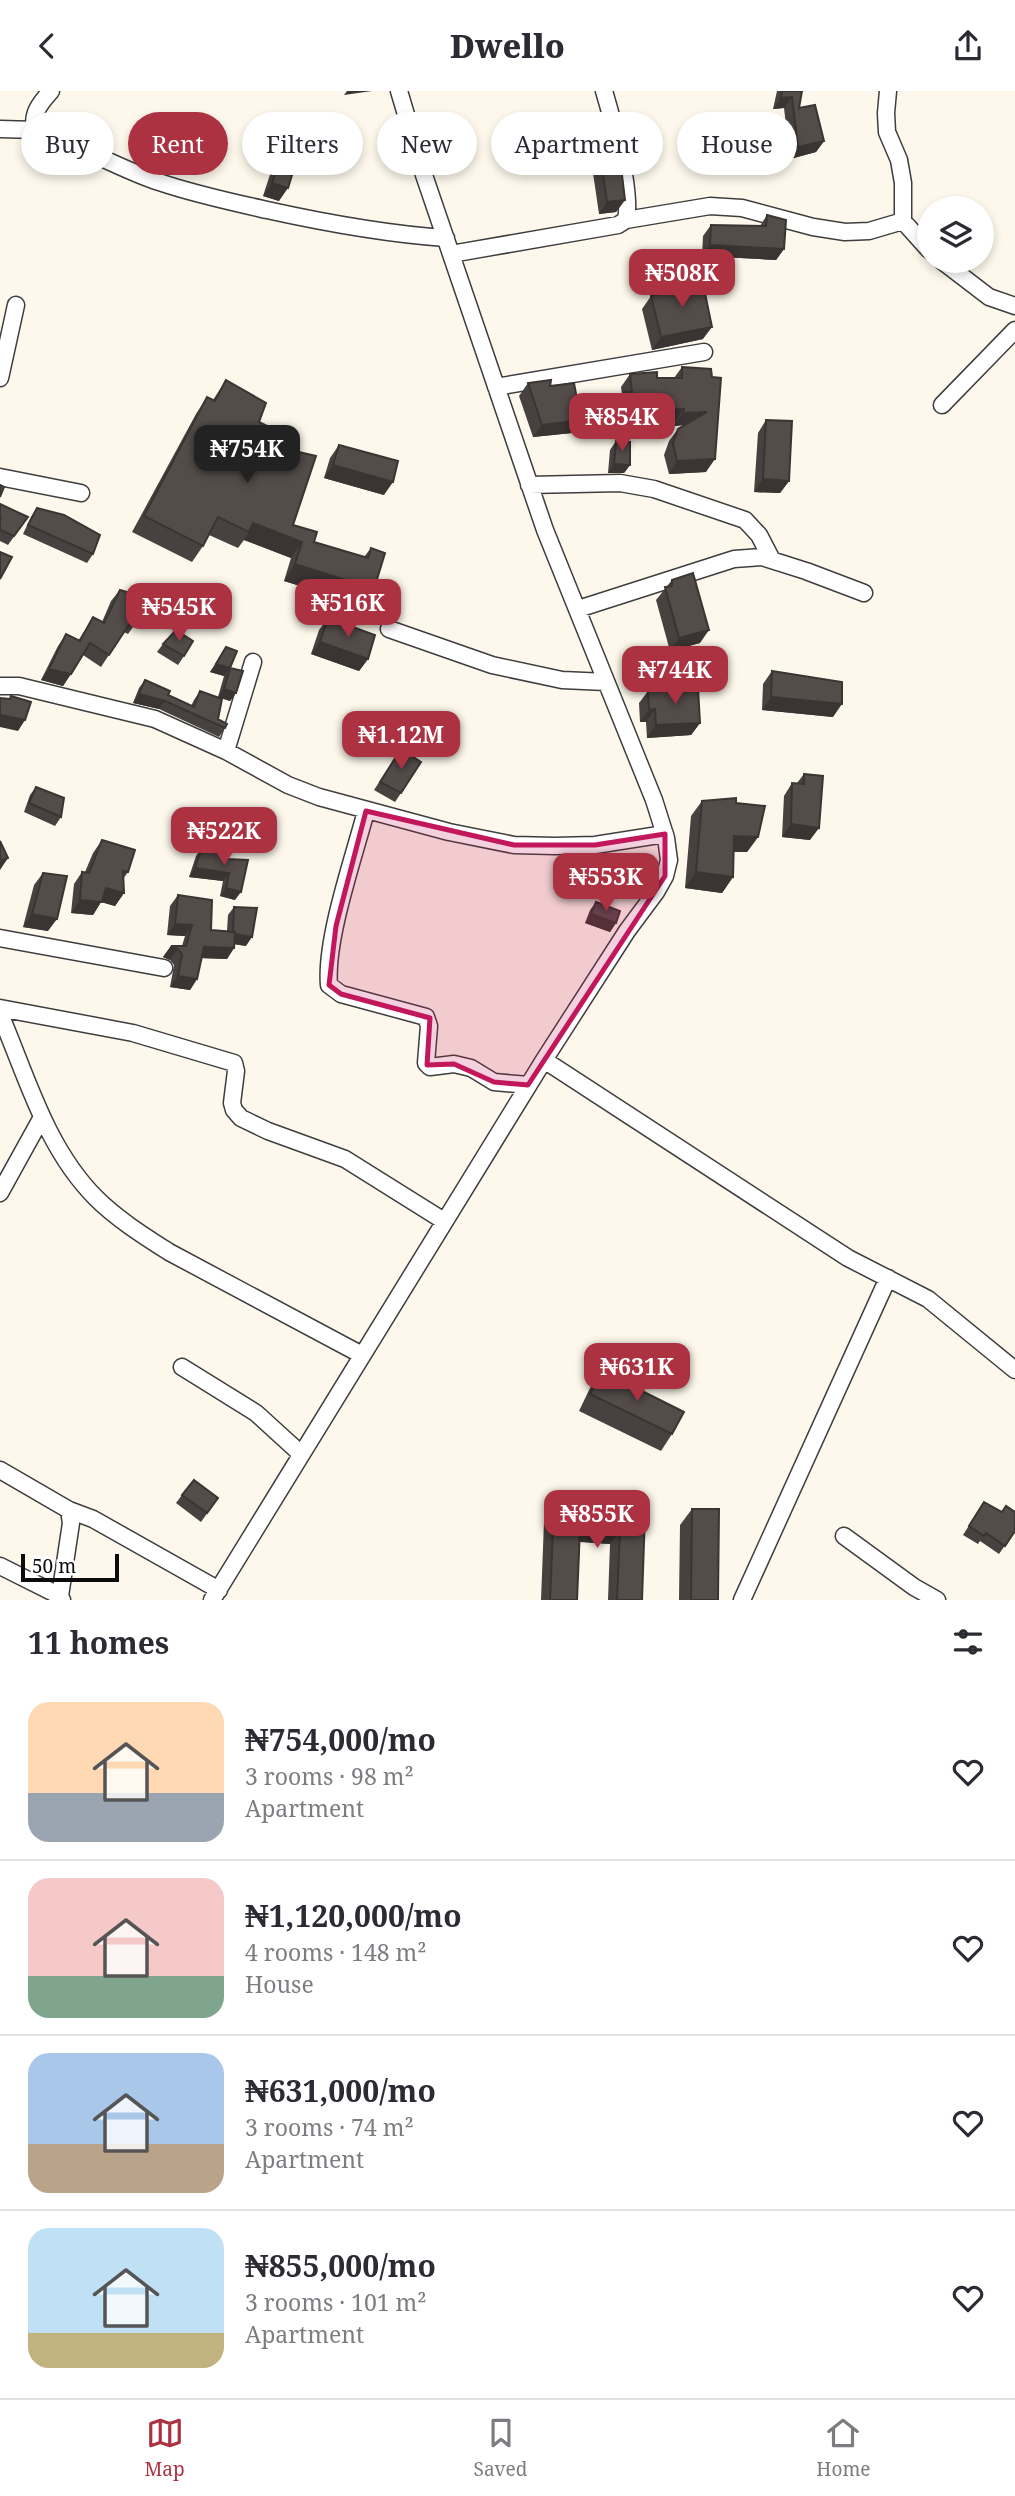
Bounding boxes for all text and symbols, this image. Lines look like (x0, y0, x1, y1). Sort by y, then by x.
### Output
text: Dwello (450, 24, 565, 67)
icon: back (28, 27, 66, 65)
icon: share (949, 27, 987, 65)
chip: Buy (21, 112, 114, 175)
chip: Rent (128, 112, 228, 175)
chip: Filters (242, 112, 363, 175)
chip: New (377, 112, 477, 175)
chip: Apartment (491, 112, 663, 175)
chip: House (677, 112, 797, 175)
map controls (917, 196, 994, 273)
button: layers (917, 196, 994, 273)
pin: ₦508K (633, 249, 731, 309)
text: ₦508K (645, 256, 719, 288)
pin: ₦854K (573, 393, 671, 453)
text: ₦854K (585, 400, 659, 432)
pin: ₦754K (198, 425, 296, 485)
text: ₦754K (210, 432, 284, 464)
pin: ₦516K (299, 580, 397, 639)
pin: ₦545K (130, 583, 228, 643)
text: ₦516K (311, 586, 385, 618)
text: ₦545K (142, 590, 216, 622)
pin: ₦744K (626, 647, 724, 706)
text: ₦744K (638, 653, 712, 685)
pin: ₦1.12M (344, 711, 458, 771)
text: ₦1.12M (358, 718, 444, 750)
pin: ₦522K (175, 807, 273, 867)
text: ₦522K (187, 814, 261, 846)
pin: ₦553K (557, 853, 655, 913)
text: ₦553K (569, 860, 643, 892)
pin: ₦631K (588, 1343, 686, 1403)
text: ₦631K (600, 1350, 674, 1382)
pin: ₦855K (548, 1491, 646, 1550)
text: ₦855K (560, 1497, 634, 1529)
scale bar (21, 1551, 119, 1583)
text: 50 m (32, 1553, 76, 1579)
text: 11 homes (28, 1622, 169, 1663)
icon: filters (949, 1623, 987, 1661)
text: ₦754,000/mo (245, 1719, 436, 1760)
icon: home (84, 1730, 168, 1814)
icon: heart (949, 1753, 987, 1791)
text: 3 rooms · 98 m² (245, 1760, 414, 1792)
text: Apartment (245, 1792, 364, 1824)
text: ₦1,120,000/mo (245, 1895, 462, 1936)
icon: home (84, 1906, 168, 1990)
icon: heart (949, 1929, 987, 1967)
text: 4 rooms · 148 m² (245, 1936, 427, 1968)
text: House (245, 1968, 314, 2000)
text: ₦631,000/mo (245, 2070, 436, 2111)
icon: home (84, 2081, 168, 2165)
icon: heart (949, 2104, 987, 2142)
text: 3 rooms · 74 m² (245, 2111, 414, 2143)
text: Apartment (245, 2143, 364, 2175)
text: ₦855,000/mo (245, 2245, 436, 2286)
icon: home (84, 2256, 168, 2340)
icon: heart (949, 2279, 987, 2317)
text: 3 rooms · 101 m² (245, 2286, 427, 2318)
text: Apartment (245, 2318, 364, 2350)
tab: Map (144, 2414, 185, 2482)
tab: Saved (474, 2414, 527, 2482)
tab: Home (816, 2414, 871, 2482)

